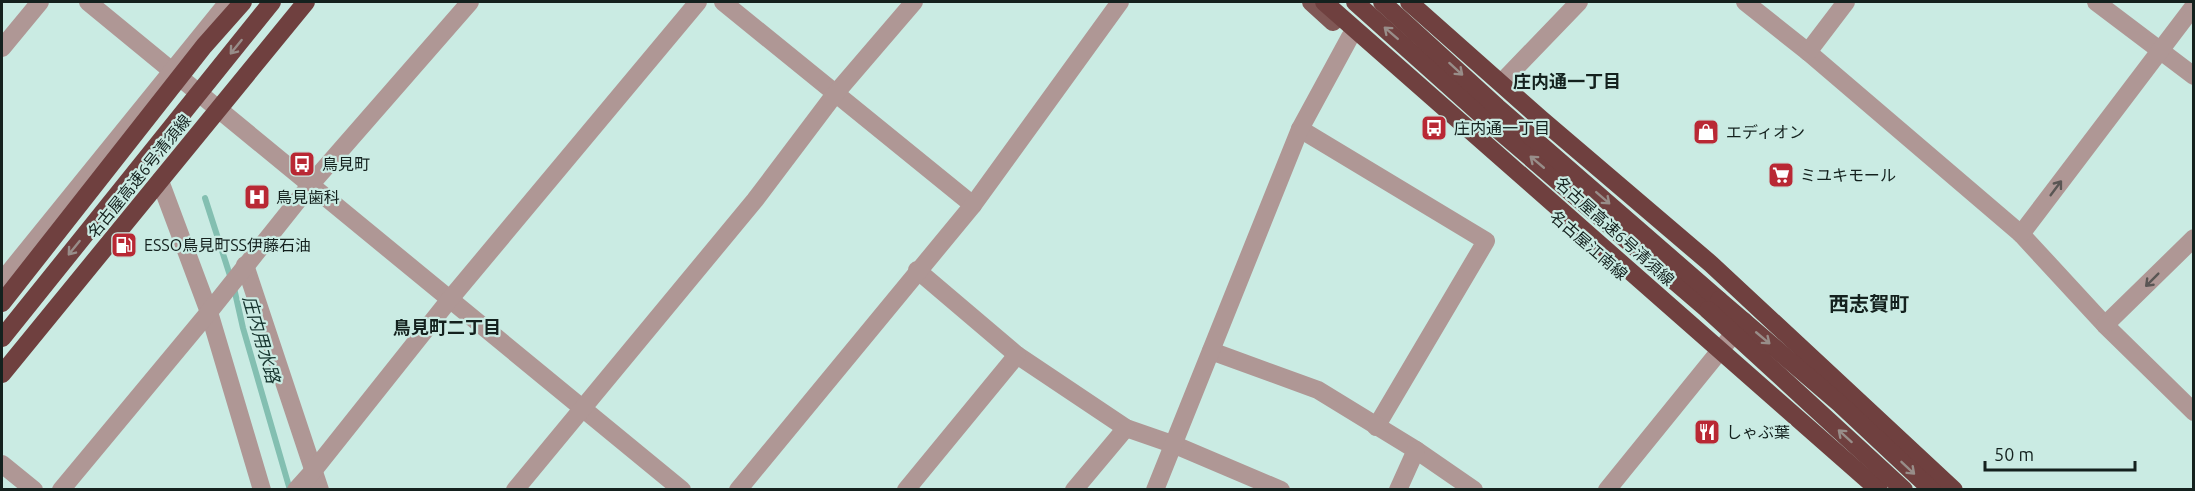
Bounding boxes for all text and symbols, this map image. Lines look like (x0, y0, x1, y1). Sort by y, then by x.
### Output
one-way arrow (1384, 26, 1399, 40)
one-way arrow (229, 39, 242, 55)
one-way arrow (1448, 62, 1463, 76)
district label: 庄内通一丁目 (1513, 71, 1621, 91)
street label: 名古屋高速6号清須線 (84, 111, 194, 241)
bus stop icon: 庄内通一丁目 (1419, 113, 1449, 143)
shop icon: エディオン (1691, 117, 1721, 147)
place label: 庄内通一丁目 (1454, 119, 1550, 137)
place label: エディオン (1726, 123, 1805, 141)
bus stop icon: 鳥見町 (287, 149, 317, 179)
place label: 鳥見町 (322, 155, 370, 173)
one-way arrow (1530, 155, 1545, 169)
supermarket icon: ミユキモール (1766, 160, 1796, 190)
place label: ミユキモール (1800, 166, 1896, 184)
street label: 名古屋高速6号清須線 (1552, 173, 1678, 289)
one-way arrow (2050, 180, 2062, 196)
hospital icon: 鳥見歯科 (242, 182, 272, 212)
place label: 鳥見歯科 (276, 188, 340, 206)
one-way arrow (1595, 191, 1610, 205)
street label: 名古屋江南線 (1547, 207, 1631, 283)
fuel station icon: ESSO鳥見町SS伊藤石油 (109, 230, 139, 260)
place label: ESSO鳥見町SS伊藤石油 (144, 236, 311, 254)
one-way arrow (67, 240, 81, 255)
one-way arrow (2144, 272, 2159, 287)
district label: 西志賀町 (1829, 292, 1909, 315)
water label: 庄内用水路 (240, 293, 285, 387)
district label: 鳥見町二丁目 (393, 317, 501, 337)
one-way arrow (1755, 331, 1771, 344)
restaurant icon: しゃぶ葉 (1692, 417, 1722, 447)
place label: しゃぶ葉 (1726, 423, 1790, 441)
one-way arrow (1838, 429, 1853, 443)
scale bar (1985, 434, 2135, 472)
text: 50 m (1994, 444, 2034, 464)
one-way arrow (1901, 461, 1916, 475)

